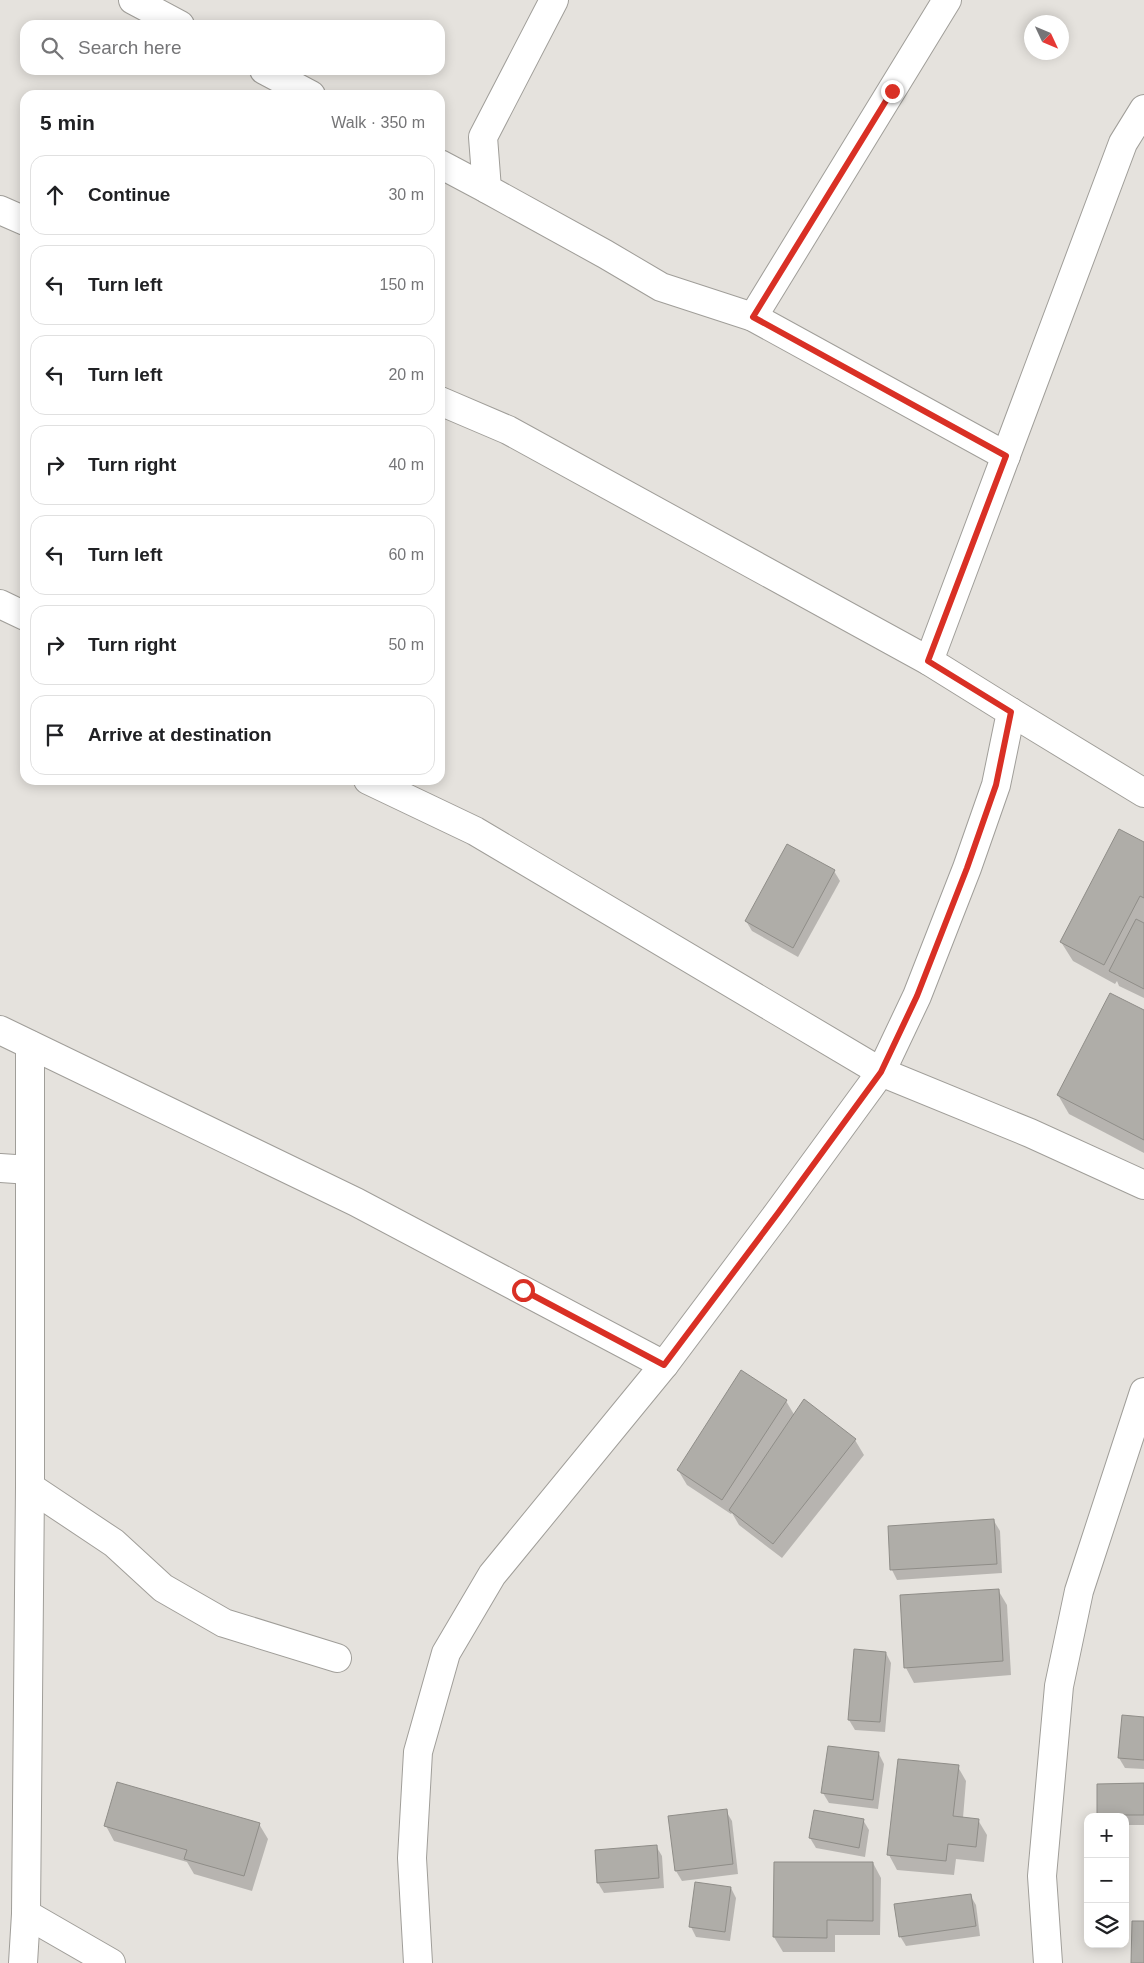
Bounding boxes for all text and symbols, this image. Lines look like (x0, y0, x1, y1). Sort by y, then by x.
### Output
north arrow (1024, 15, 1069, 60)
search box (20, 20, 445, 75)
icon: search (38, 34, 66, 62)
text: Search here (78, 37, 182, 58)
route end (881, 80, 904, 103)
text: 5 min (40, 111, 95, 134)
text: Walk · 350 m (331, 114, 425, 131)
icon: ahead (41, 181, 69, 209)
text: Continue (88, 184, 170, 205)
text: 30 m (388, 186, 424, 203)
icon: left (41, 271, 69, 299)
text: Turn left (88, 274, 163, 295)
text: 150 m (380, 276, 424, 293)
icon: left (41, 361, 69, 389)
text: Turn left (88, 364, 163, 385)
text: 20 m (388, 366, 424, 383)
icon: right (41, 451, 69, 479)
text: Turn right (88, 454, 176, 475)
text: 40 m (388, 456, 424, 473)
icon: left (41, 541, 69, 569)
text: Turn left (88, 544, 163, 565)
text: 60 m (388, 546, 424, 563)
icon: right (41, 631, 69, 659)
text: Turn right (88, 634, 176, 655)
text: 50 m (388, 636, 424, 653)
icon: arrive (41, 721, 69, 749)
text: Arrive at destination (88, 724, 272, 745)
route start (512, 1279, 535, 1302)
map controls (1084, 1813, 1129, 1948)
button: + (1084, 1813, 1129, 1858)
button: − (1084, 1858, 1129, 1903)
button: layers (1084, 1903, 1129, 1948)

